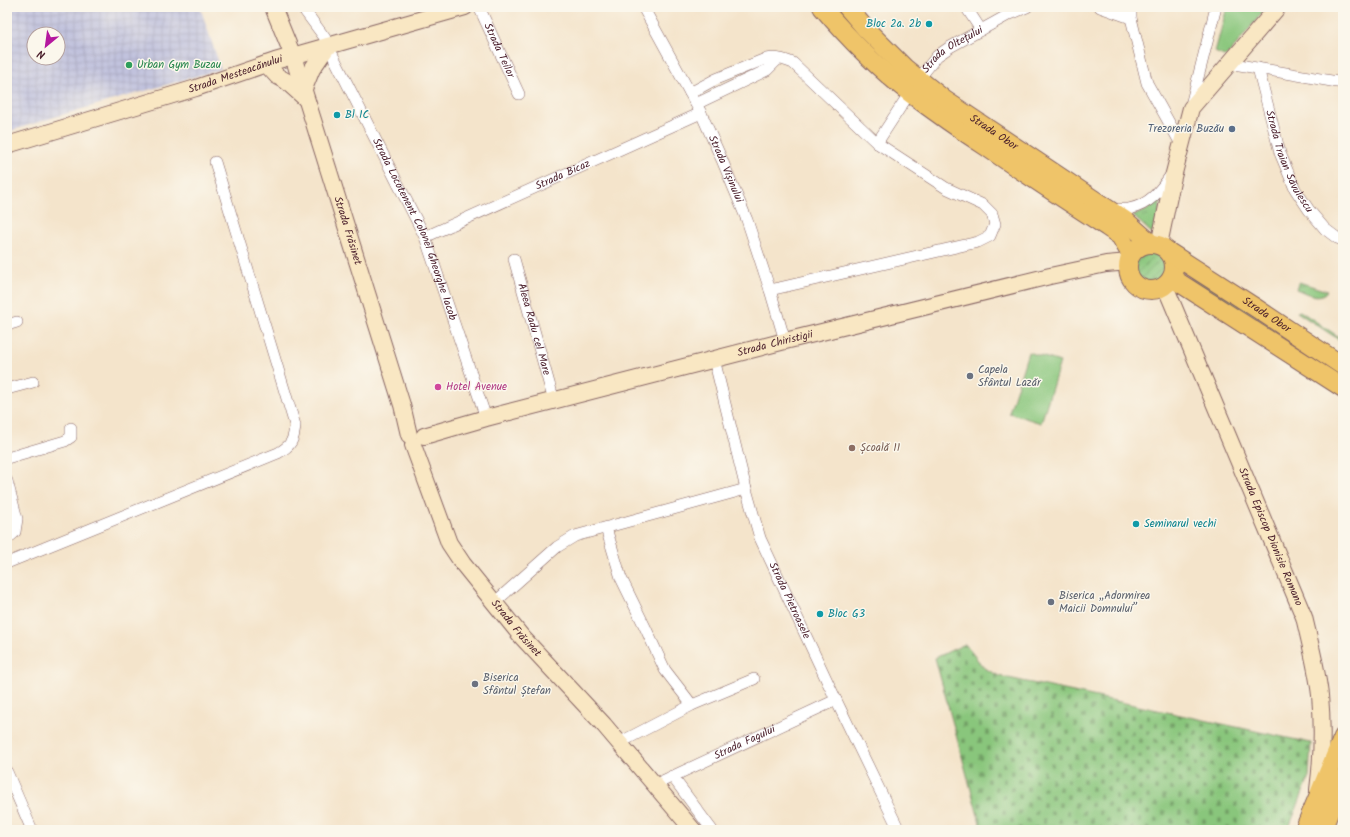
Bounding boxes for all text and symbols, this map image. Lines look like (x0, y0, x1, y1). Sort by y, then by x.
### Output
place label: Bloc 2a. 2b (866, 15, 921, 33)
marker: Bloc 2a. 2b (924, 19, 934, 29)
street label: Strada Teilor (479, 20, 520, 82)
street label: Strada Oltețului (917, 21, 987, 77)
north arrow (26, 26, 66, 66)
text: N (34, 44, 49, 63)
street label: Strada Mesteacănului (186, 50, 285, 99)
place label: Urban Gym Buzau (137, 56, 222, 74)
marker: Urban Gym Buzau (124, 60, 134, 70)
place label: Bl 1C (345, 106, 370, 124)
street label: Strada Traian Săvulescu (1260, 108, 1318, 217)
marker: Bl 1C (332, 110, 342, 120)
street label: Strada Obor (966, 110, 1023, 156)
place label: Trezoreria Buzău (1148, 120, 1225, 138)
marker: Trezoreria Buzău (1227, 124, 1237, 134)
street label: Strada Vișinului (703, 132, 748, 206)
street label: Strada Locotenent Colonel Gheorghe Iacob (367, 135, 462, 323)
street label: Strada Bicaz (532, 155, 593, 195)
street label: Strada Frăsinet (328, 194, 367, 268)
street label: Aleea Radu cel Mare (512, 281, 555, 378)
street label: Strada Obor (1238, 292, 1296, 338)
street label: Strada Chiristigii (735, 325, 815, 362)
place label: Capela Sfântul Lazăr (978, 361, 1042, 392)
marker: Capela Sfântul Lazăr (965, 371, 975, 381)
place label: Hotel Avenue (446, 378, 507, 396)
marker: Hotel Avenue (433, 382, 443, 392)
place label: Școală 11 (860, 439, 900, 457)
marker: Școală 11 (847, 443, 857, 453)
street label: Strada Episcop Dionisie Romano (1233, 465, 1307, 609)
place label: Seminarul vechi (1144, 515, 1217, 533)
marker: Seminarul vechi (1131, 519, 1141, 529)
street label: Strada Pietroasele (764, 559, 815, 642)
place label: Biserica „Adormirea Maicii Domnului” (1059, 587, 1150, 618)
street label: Strada Frăsinet (486, 596, 546, 662)
marker: Biserica „Adormirea Maicii Domnului” (1046, 597, 1056, 607)
place label: Bloc G3 (828, 605, 865, 623)
marker: Bloc G3 (815, 609, 825, 619)
place label: Biserica Sfântul Ștefan (483, 669, 551, 700)
marker: Biserica Sfântul Ștefan (470, 679, 480, 689)
street label: Strada Fagului (711, 720, 779, 765)

